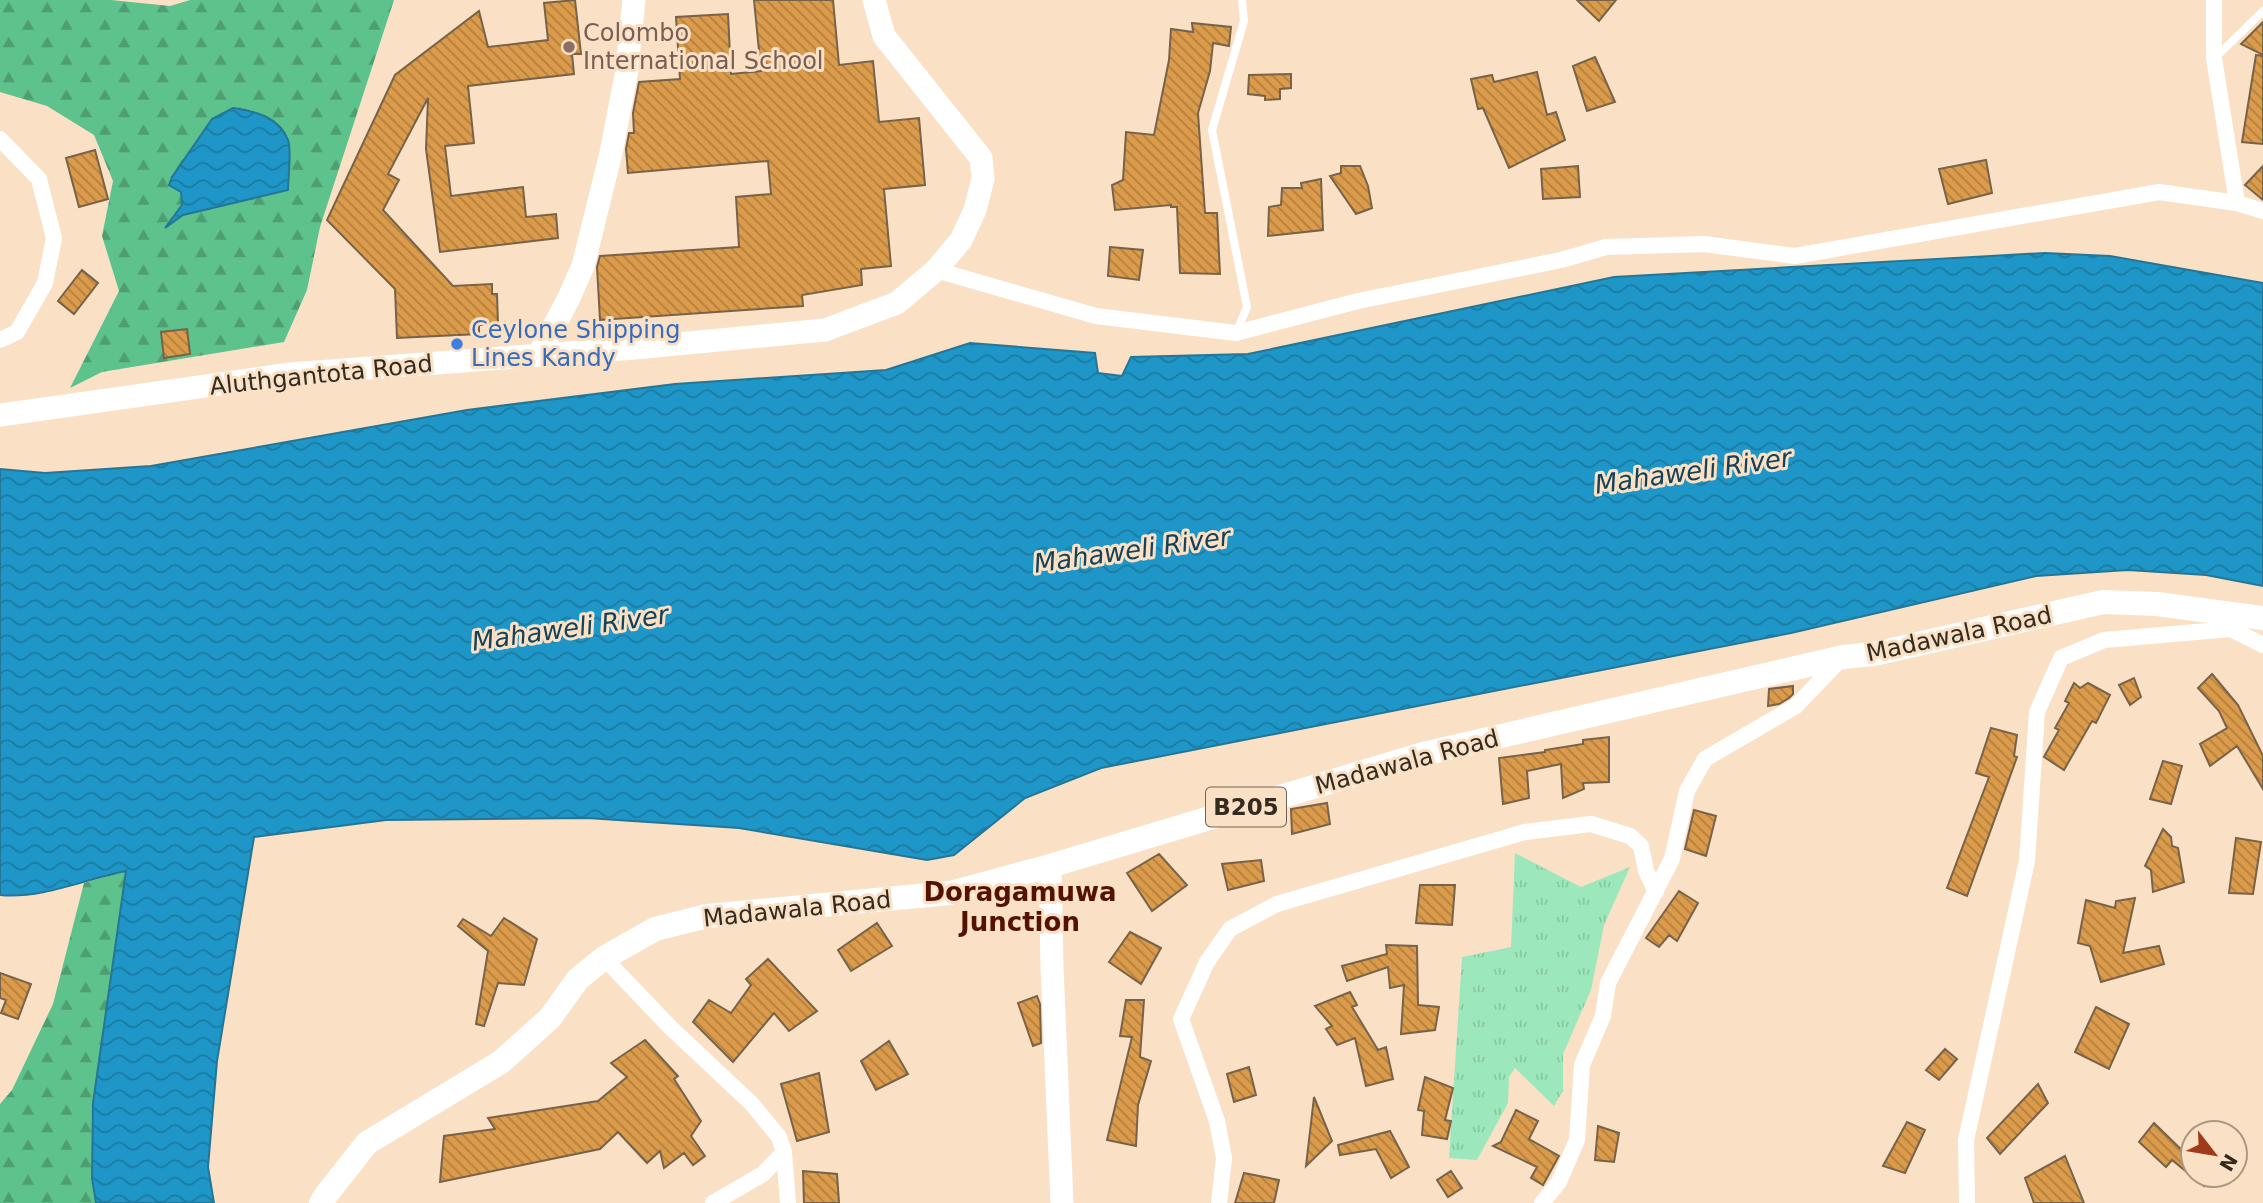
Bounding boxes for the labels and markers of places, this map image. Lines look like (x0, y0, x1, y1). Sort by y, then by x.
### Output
place label: Colombo International School (583, 19, 823, 75)
marker: Colombo International School (561, 39, 577, 55)
place label: Ceylone Shipping Lines Kandy (471, 316, 680, 372)
marker: Ceylone Shipping Lines Kandy (449, 336, 465, 352)

